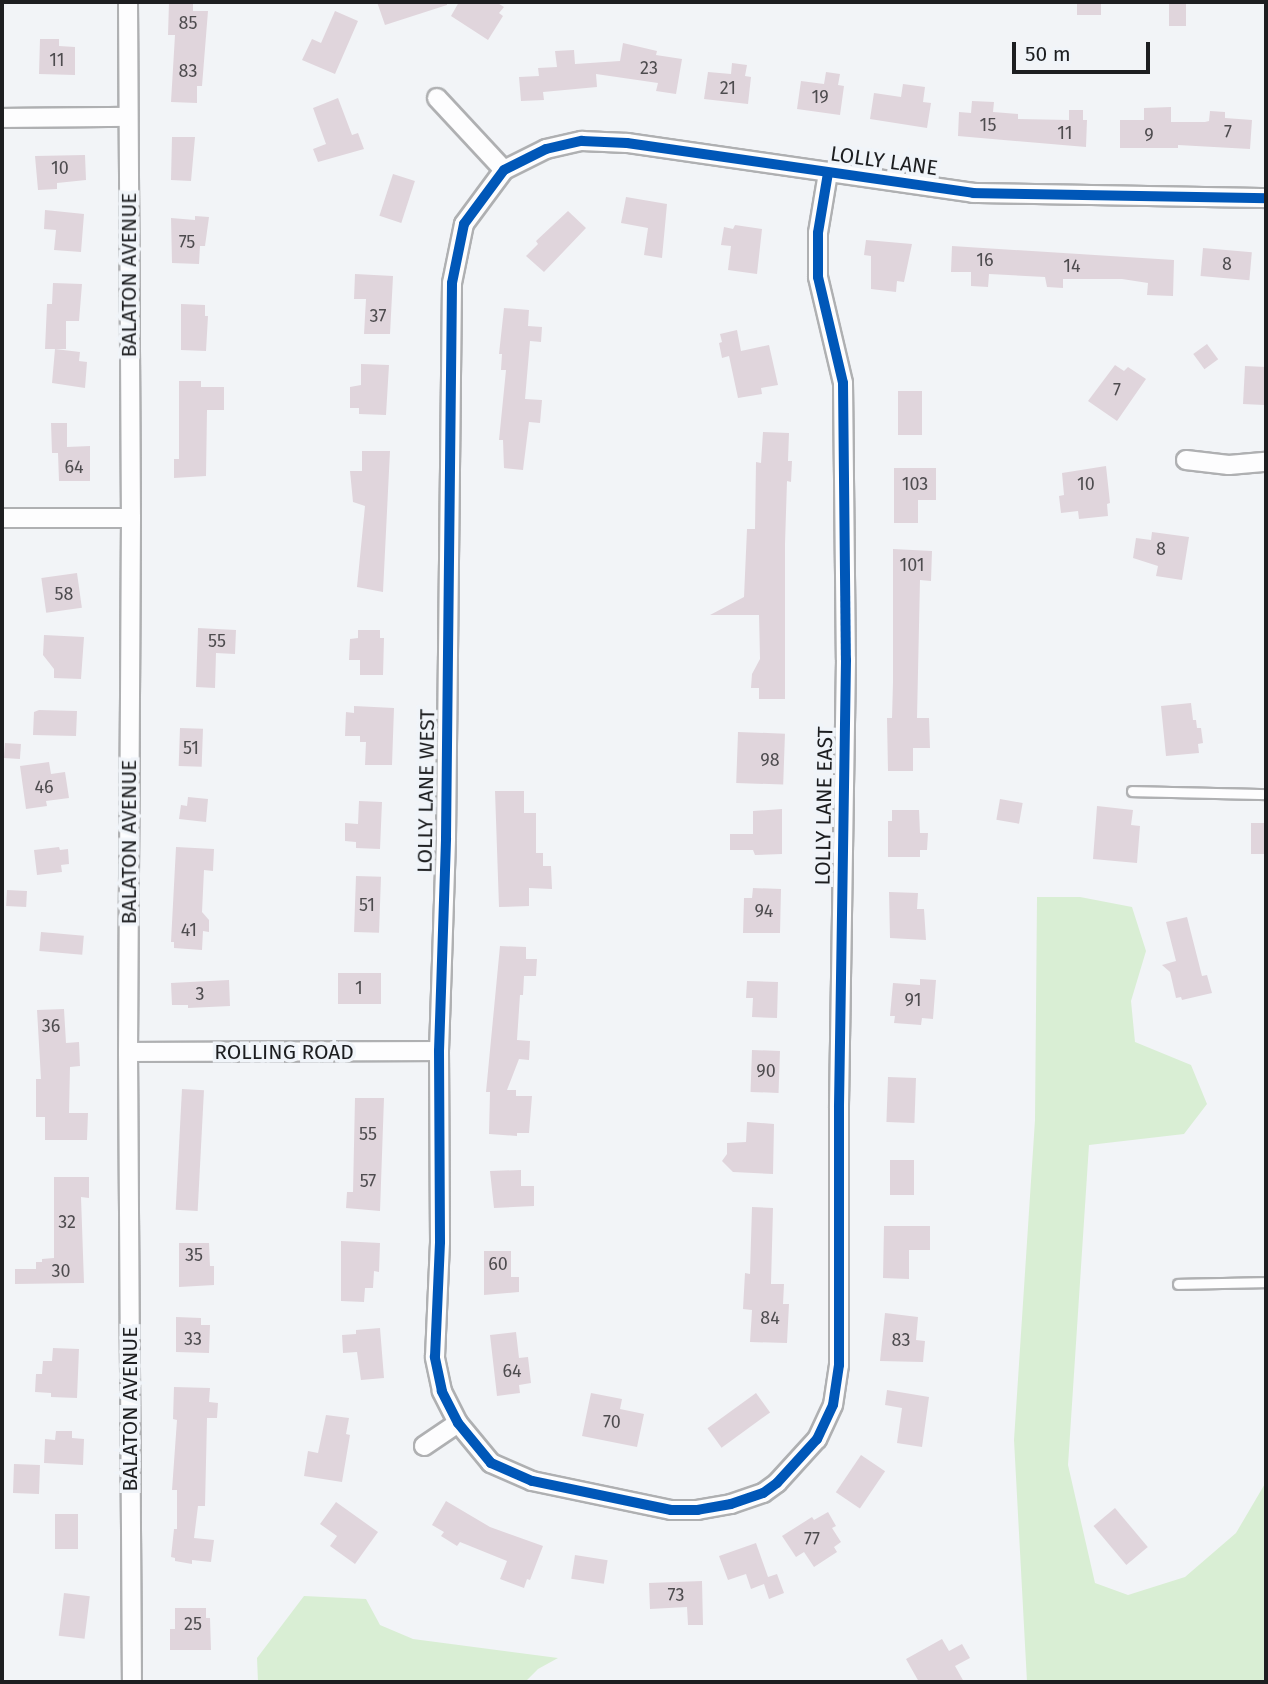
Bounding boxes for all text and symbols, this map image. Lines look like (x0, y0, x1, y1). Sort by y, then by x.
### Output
house number: 85 (179, 12, 197, 34)
scale bar (1016, 28, 1154, 72)
text: 50 m (1025, 41, 1071, 67)
house number: 11 (49, 49, 65, 71)
house number: 23 (640, 57, 658, 79)
house number: 83 (179, 60, 197, 82)
house number: 21 (720, 77, 736, 99)
house number: 19 (811, 86, 829, 108)
house number: 15 (980, 114, 996, 136)
house number: 7 (1224, 121, 1232, 143)
house number: 11 (1057, 122, 1073, 144)
house number: 9 (1144, 124, 1154, 146)
street label: LOLLY LANE (829, 141, 939, 181)
house number: 10 (51, 157, 69, 179)
street label: BALATON AVENUE (116, 193, 142, 357)
house number: 75 (179, 231, 195, 253)
house number: 16 (976, 249, 994, 271)
house number: 8 (1222, 253, 1232, 275)
house number: 14 (1063, 255, 1081, 277)
house number: 37 (370, 305, 386, 327)
house number: 7 (1113, 379, 1121, 401)
house number: 64 (64, 456, 84, 478)
house number: 103 (902, 473, 928, 495)
house number: 10 (1077, 473, 1095, 495)
house number: 8 (1156, 538, 1166, 560)
house number: 101 (899, 554, 925, 576)
house number: 58 (55, 583, 73, 605)
house number: 55 (208, 630, 226, 652)
street label: LOLLY LANE WEST (412, 709, 440, 873)
street label: LOLLY LANE EAST (810, 726, 838, 886)
house number: 51 (183, 737, 199, 759)
house number: 98 (760, 749, 780, 771)
street label: BALATON AVENUE (116, 760, 142, 924)
house number: 46 (34, 776, 54, 798)
house number: 51 (359, 894, 375, 916)
house number: 94 (755, 900, 773, 922)
house number: 41 (181, 919, 197, 941)
house number: 1 (355, 977, 363, 999)
house number: 3 (196, 983, 204, 1005)
house number: 91 (905, 989, 921, 1011)
house number: 36 (42, 1015, 60, 1037)
street label: ROLLING ROAD (214, 1039, 354, 1065)
house number: 90 (756, 1060, 776, 1082)
house number: 55 (359, 1123, 377, 1145)
house number: 57 (360, 1170, 376, 1192)
house number: 32 (58, 1211, 76, 1233)
house number: 35 (185, 1244, 203, 1266)
house number: 60 (488, 1253, 508, 1275)
house number: 30 (51, 1260, 71, 1282)
house number: 84 (760, 1307, 780, 1329)
street label: BALATON AVENUE (117, 1327, 143, 1491)
house number: 33 (184, 1328, 202, 1350)
house number: 83 (892, 1329, 910, 1351)
house number: 64 (502, 1360, 522, 1382)
house number: 70 (603, 1411, 621, 1433)
house number: 77 (804, 1528, 820, 1550)
house number: 73 (668, 1584, 684, 1606)
house number: 25 (184, 1613, 202, 1635)

